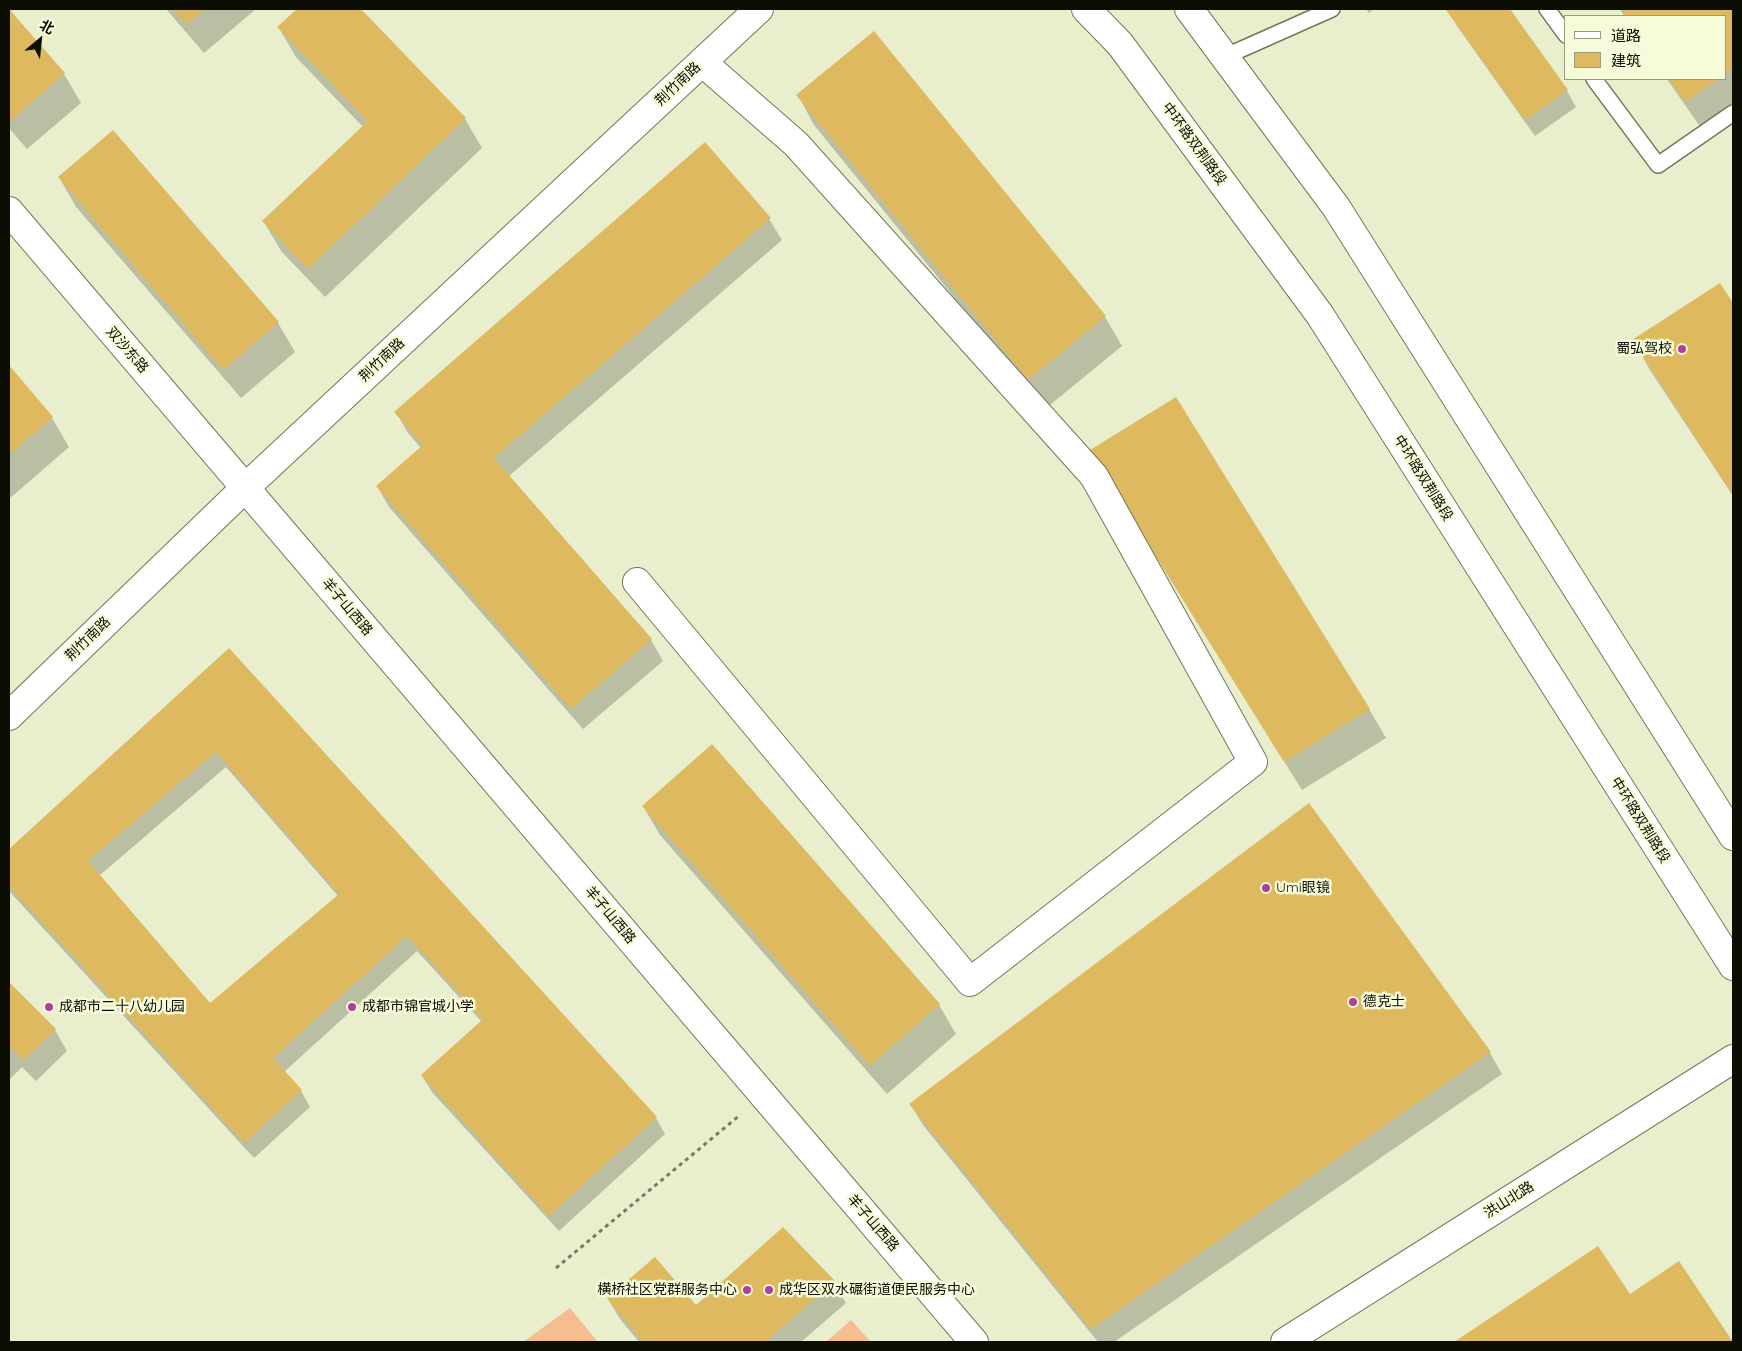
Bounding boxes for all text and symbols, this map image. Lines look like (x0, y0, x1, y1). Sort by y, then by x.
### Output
north arrow (15, 15, 65, 65)
legend (1564, 15, 1727, 80)
text: 北 (37, 16, 57, 38)
text: 道路 (1611, 26, 1641, 45)
text: 建筑 (1611, 51, 1641, 70)
street label: 荆竹南路 (652, 59, 704, 109)
street label: 中环路双荆路段 (1158, 99, 1230, 189)
street label: 双沙东路 (102, 323, 152, 377)
street label: 荆竹南路 (356, 335, 408, 385)
place label: 蜀弘驾校 (1616, 341, 1672, 357)
marker: 蜀弘驾校 (1676, 343, 1688, 355)
street label: 中环路双荆路段 (1390, 432, 1456, 524)
street label: 羊子山西路 (318, 575, 376, 639)
street label: 荆竹南路 (62, 614, 114, 664)
street label: 中环路双荆路段 (1607, 774, 1673, 866)
place label: Umi眼镜 (1276, 880, 1330, 896)
marker: Umi眼镜 (1260, 882, 1272, 894)
street label: 羊子山西路 (581, 883, 639, 947)
place label: 德克士 (1363, 994, 1405, 1010)
marker: 德克士 (1347, 996, 1359, 1008)
place label: 成都市二十八幼儿园 (59, 999, 185, 1015)
place label: 成都市锦官城小学 (362, 999, 474, 1015)
marker: 成都市二十八幼儿园 (43, 1001, 55, 1013)
marker: 成都市锦官城小学 (346, 1001, 358, 1013)
street label: 洪山北路 (1481, 1178, 1537, 1222)
street label: 羊子山西路 (844, 1191, 902, 1255)
place label: 横桥社区党群服务中心 (597, 1282, 737, 1298)
place label: 成华区双水碾街道便民服务中心 (779, 1282, 975, 1298)
marker: 横桥社区党群服务中心 (741, 1284, 753, 1296)
marker: 成华区双水碾街道便民服务中心 (763, 1284, 775, 1296)

